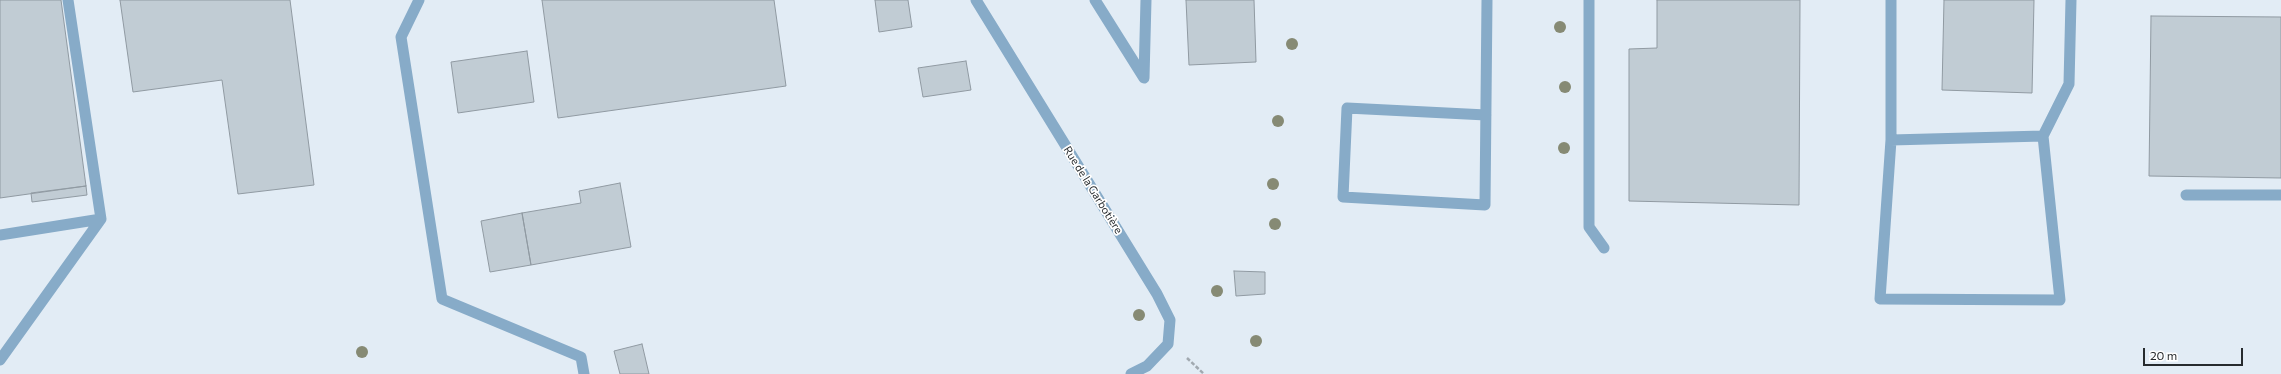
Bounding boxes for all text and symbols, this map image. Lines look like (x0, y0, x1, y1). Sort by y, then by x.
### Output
street label: Rue de la Garbotière (1061, 144, 1125, 236)
scale bar (2145, 340, 2245, 366)
text: 20 m (2150, 348, 2177, 362)

